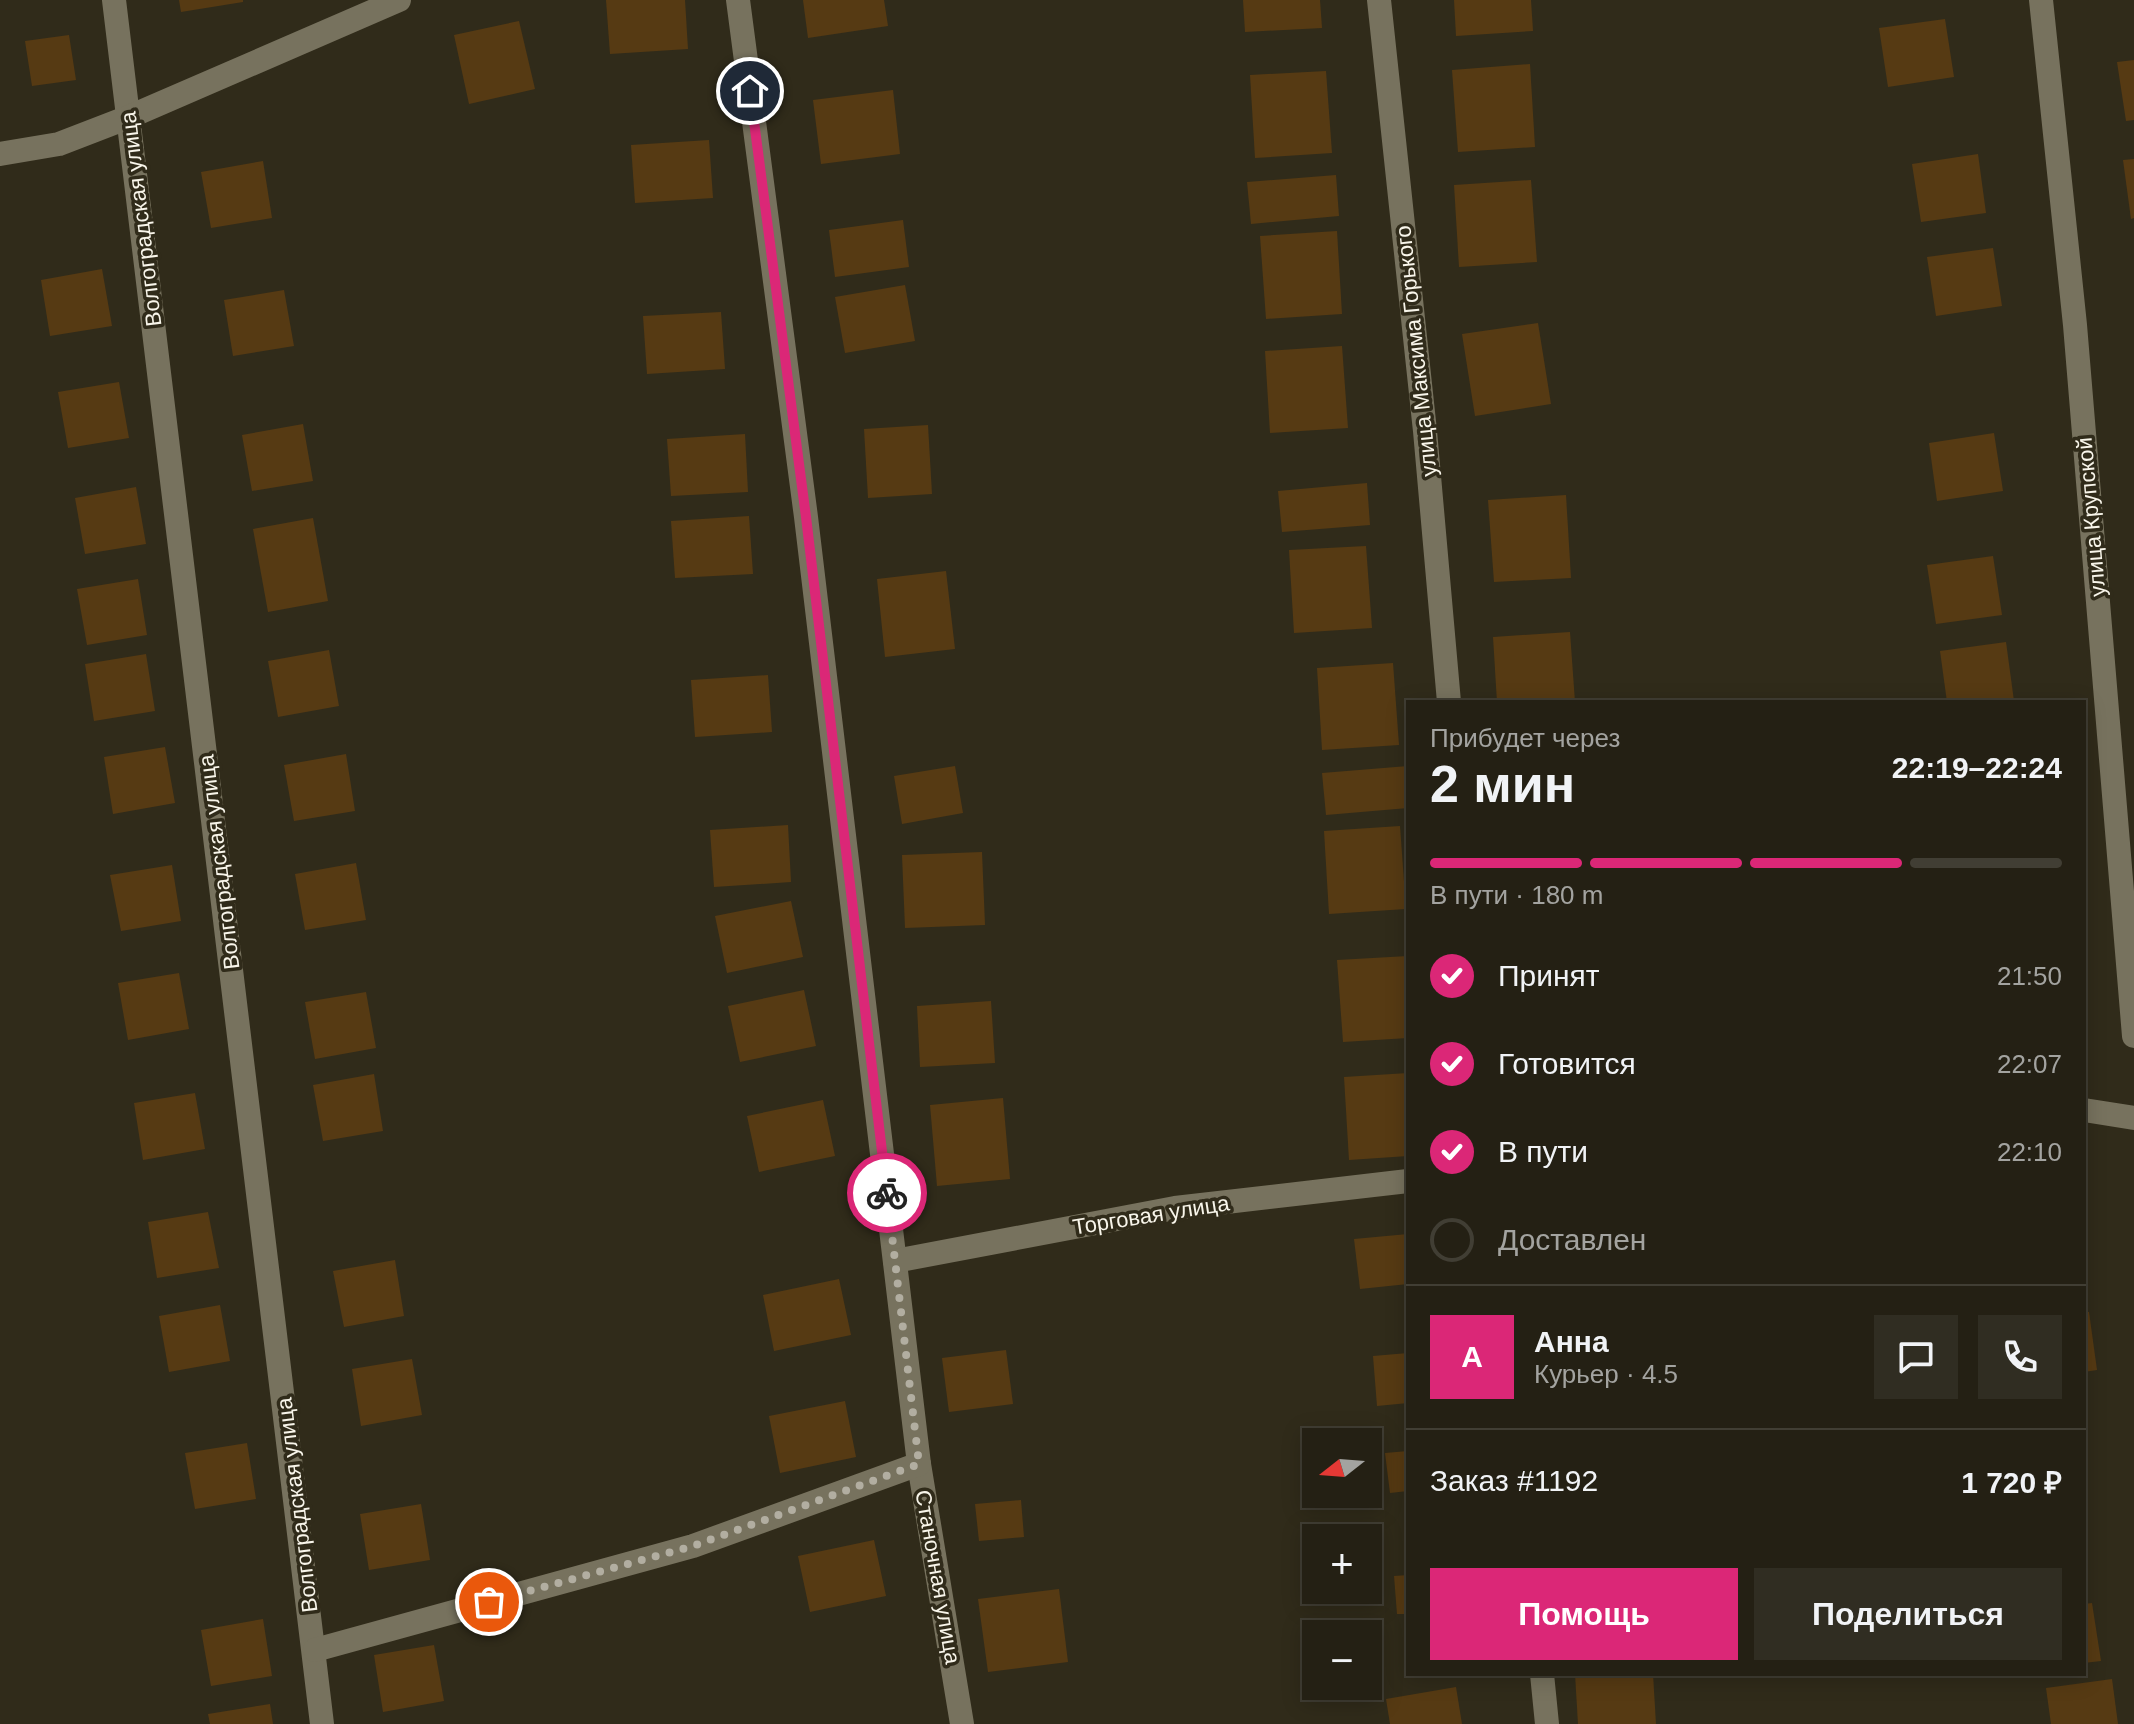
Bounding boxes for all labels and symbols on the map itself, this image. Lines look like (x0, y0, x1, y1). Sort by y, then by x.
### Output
pin (716, 57, 784, 125)
street label: Волгоградская улица (115, 109, 167, 328)
street label: улица Максима Горького (1390, 224, 1442, 478)
street label: улица Крупской (2072, 436, 2110, 598)
street label: Волгоградская улица (193, 752, 245, 971)
courier (847, 1153, 927, 1233)
street label: Торговая улица (1071, 1190, 1232, 1240)
street label: Волгоградская улица (271, 1395, 323, 1614)
north arrow (1302, 1428, 1382, 1508)
street label: Станочная улица (910, 1488, 966, 1667)
pin (455, 1568, 523, 1636)

